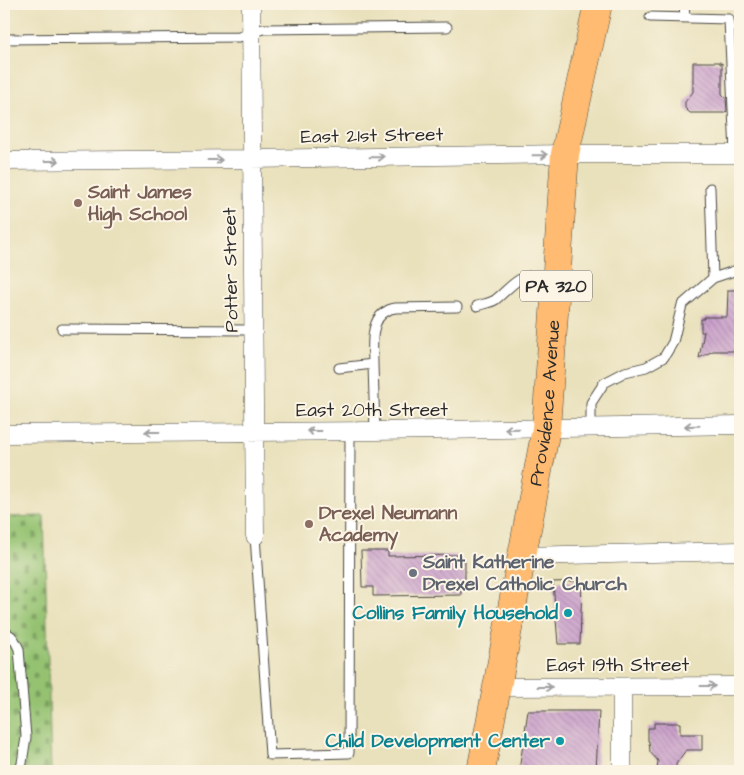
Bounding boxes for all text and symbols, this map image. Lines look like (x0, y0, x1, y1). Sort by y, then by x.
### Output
street label: East 21st Street (301, 121, 444, 151)
one-way arrow (532, 150, 548, 160)
one-way arrow (369, 152, 385, 162)
one-way arrow (207, 155, 223, 164)
one-way arrow (44, 156, 60, 166)
place label: Saint James High School (87, 179, 192, 229)
marker: Saint James High School (72, 197, 84, 209)
street label: Potter Street (216, 207, 246, 333)
road number: PA 320 (520, 270, 592, 302)
street label: Providence Avenue (522, 319, 567, 488)
street label: East 20th Street (296, 397, 448, 424)
one-way arrow (684, 421, 700, 431)
one-way arrow (504, 424, 520, 434)
one-way arrow (306, 426, 322, 436)
one-way arrow (144, 427, 160, 437)
place label: Drexel Neumann Academy (319, 500, 458, 550)
marker: Drexel Neumann Academy (303, 518, 315, 530)
place label: Saint Katherine Drexel Catholic Church (422, 549, 627, 598)
marker: Saint Katherine Drexel Catholic Church (407, 567, 419, 579)
place label: Collins Family Household (352, 600, 558, 628)
marker: Collins Family Household (562, 607, 574, 619)
street label: East 19th Street (547, 652, 689, 679)
one-way arrow (699, 681, 715, 691)
one-way arrow (536, 682, 553, 692)
place label: Child Development Center (325, 728, 551, 755)
marker: Child Development Center (554, 735, 566, 747)

